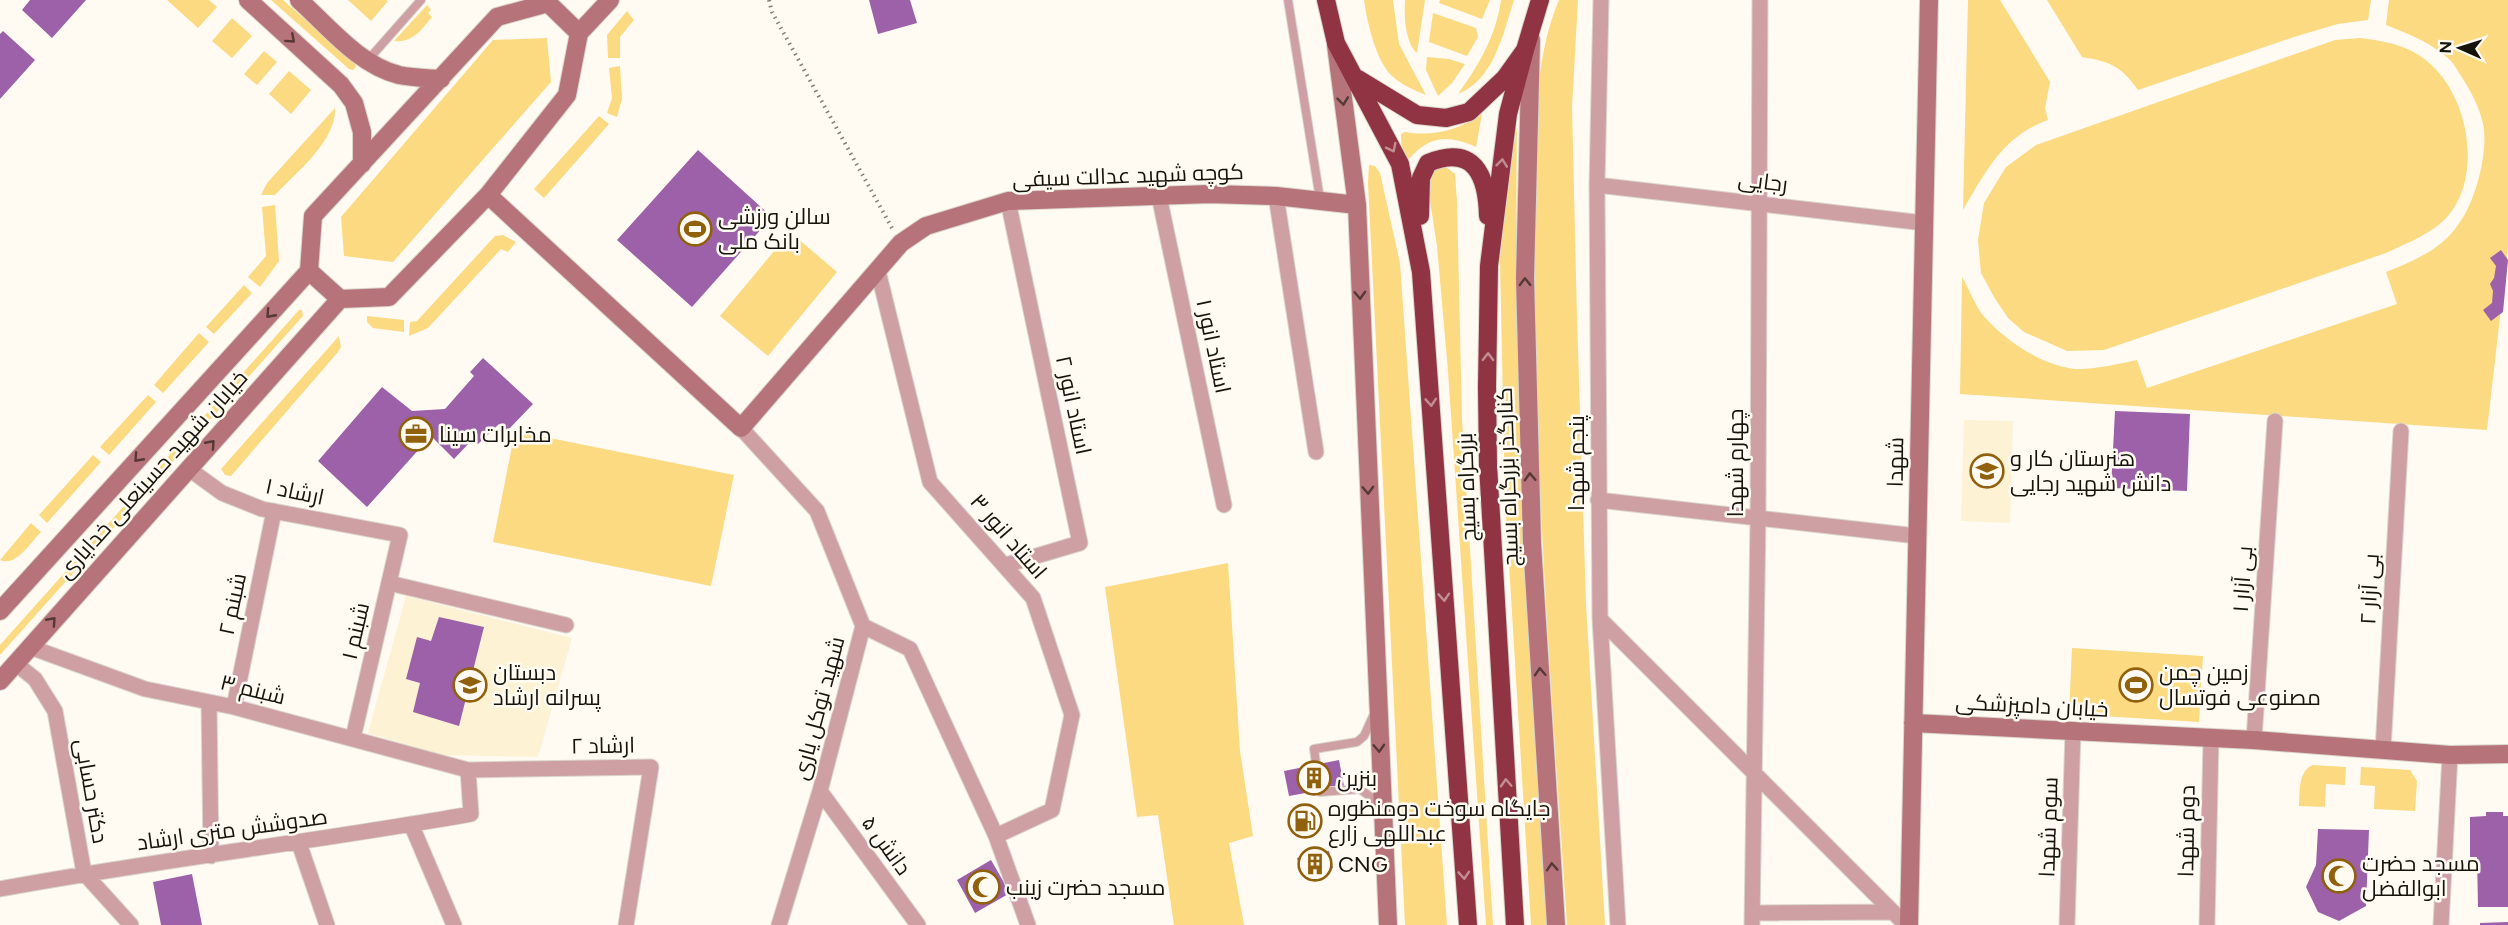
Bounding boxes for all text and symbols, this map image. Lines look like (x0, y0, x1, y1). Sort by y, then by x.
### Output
north arrow (2430, 18, 2490, 78)
one-way arrow (284, 32, 295, 43)
text: N (2436, 41, 2455, 54)
one-way arrow (1337, 97, 1349, 106)
one-way arrow (1385, 142, 1397, 153)
street label: کوچه شهید عدالت سیفی (1012, 158, 1244, 194)
one-way arrow (1495, 159, 1508, 168)
street label: رجایی (1737, 165, 1789, 198)
place label: سالن ورزشی بانک ملی (718, 203, 831, 255)
sports icon: سالن ورزشی بانک ملی (677, 211, 713, 247)
one-way arrow (1519, 278, 1531, 287)
one-way arrow (1354, 291, 1367, 300)
street label: استاد انور ۱ (1190, 297, 1237, 396)
one-way arrow (266, 307, 277, 318)
street label: استاد انور ۲ (1050, 353, 1097, 457)
one-way arrow (1481, 353, 1494, 362)
street label: خیابان شهید حسینعلی خدایاری (52, 364, 253, 584)
street label: کنارگذر بزرگراه بسیج (1491, 387, 1525, 567)
one-way arrow (1424, 398, 1437, 407)
street label: چهارم شهدا (1722, 409, 1751, 517)
street label: پنجم شهدا (1563, 415, 1592, 511)
office icon: مخابرات سینا (398, 416, 434, 452)
place label: مخابرات سینا (439, 421, 552, 448)
street label: بزرگراه بسیج (1451, 432, 1483, 542)
street label: شهدا (1882, 437, 1909, 487)
one-way arrow (204, 441, 215, 451)
place label: هنرستان کار و دانش شهید رجایی (2010, 445, 2171, 497)
one-way arrow (134, 451, 145, 462)
school or university icon: هنرستان کار و دانش شهید رجایی (1969, 453, 2005, 489)
street label: ارشاد ۱ (263, 472, 327, 511)
one-way arrow (1524, 473, 1537, 482)
one-way arrow (1362, 486, 1374, 495)
street label: استاد انور ۳ (964, 488, 1053, 584)
street label: بی آزار ۱ (2227, 545, 2258, 613)
street label: بی آزار ۲ (2354, 553, 2385, 625)
street label: شبنم ۲ (213, 571, 254, 638)
one-way arrow (1438, 592, 1451, 601)
street label: شبنم ۱ (336, 600, 377, 663)
one-way arrow (45, 617, 56, 628)
street label: شهید توکل یاری (786, 633, 851, 783)
place label: دبستان پسرانه ارشاد (493, 659, 601, 712)
place label: زمین چمن مصنوعی فوتسال (2159, 659, 2321, 711)
school or university icon: دبستان پسرانه ارشاد (452, 667, 488, 703)
one-way arrow (1534, 667, 1547, 677)
sports icon: زمین چمن مصنوعی فوتسال (2118, 667, 2154, 703)
street label: شبنم ۳ (217, 668, 288, 713)
street label: خیابان دامپزشکی (1955, 688, 2109, 724)
street label: ارشاد ۲ (571, 731, 635, 760)
street label: دکتر حسابی (69, 737, 114, 846)
one-way arrow (1372, 743, 1385, 752)
building icon: بنزین (1296, 760, 1332, 796)
place label: بنزین (1337, 765, 1377, 792)
street label: سوم شهدا (2033, 776, 2066, 878)
one-way arrow (1500, 778, 1513, 787)
street label: دوم شهدا (2172, 785, 2203, 877)
place label: جایگاه سوخت دومنظوره عبداللهی زارع (1328, 795, 1551, 848)
street label: صدوشش متری ارشاد (135, 803, 329, 856)
fuel station icon: جایگاه سوخت دومنظوره عبداللهی زارع (1287, 803, 1323, 839)
street label: دانش ۵ (856, 810, 917, 880)
building icon: CNG (1297, 846, 1333, 882)
place label: مسجد حضرت ابوالفضل (2362, 850, 2480, 902)
place label: CNG (1338, 851, 1388, 878)
mosque icon: مسجد حضرت ابوالفضل (2321, 858, 2357, 894)
one-way arrow (1546, 862, 1559, 871)
mosque icon: مسجد حضرت زینب (965, 869, 1001, 905)
one-way arrow (1457, 870, 1470, 879)
place label: مسجد حضرت زینب (1006, 874, 1165, 901)

